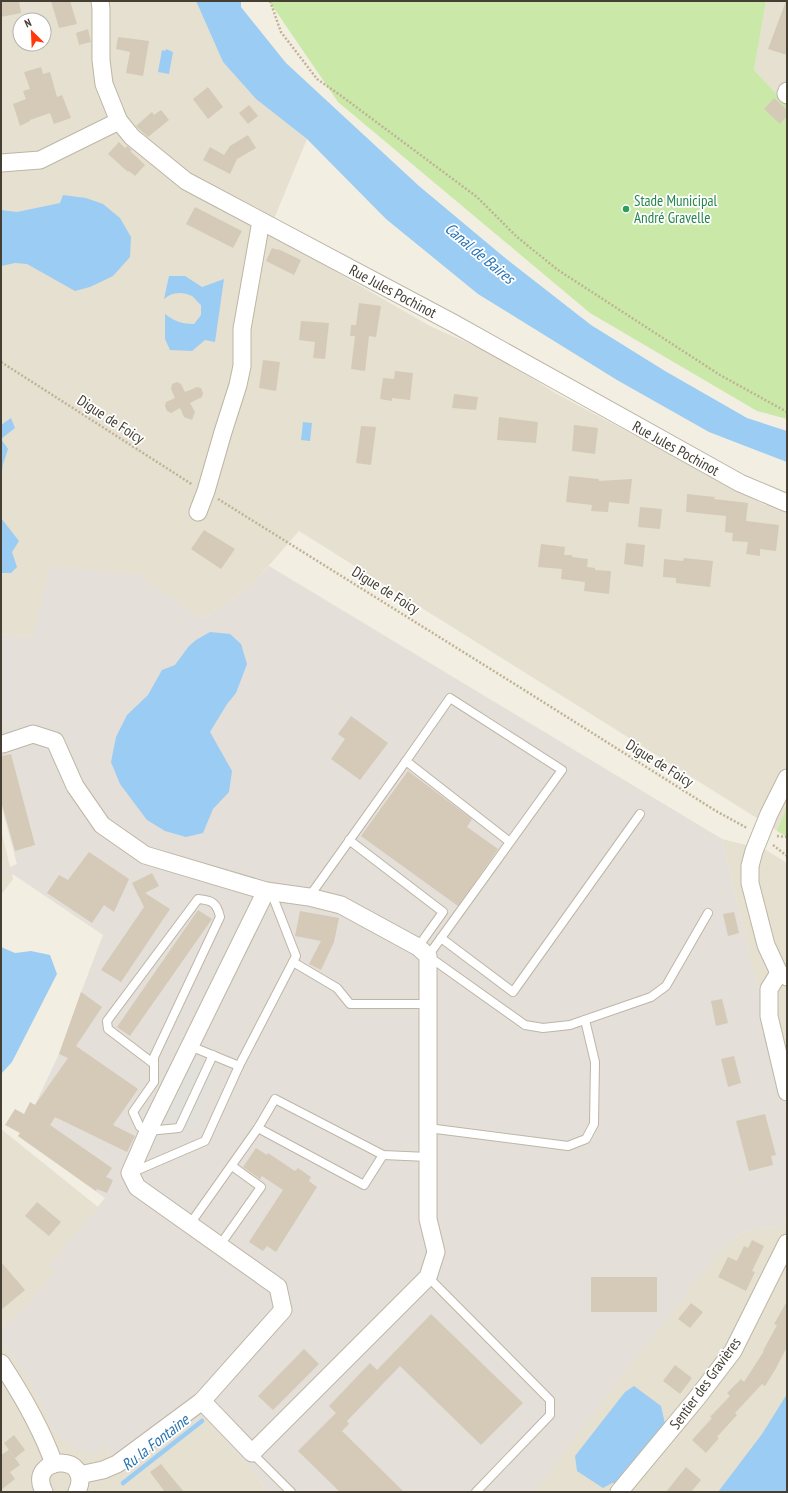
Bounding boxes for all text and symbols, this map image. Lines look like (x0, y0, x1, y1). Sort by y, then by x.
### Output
north arrow (12, 12, 52, 52)
text: N (22, 15, 34, 30)
place label: Stade Municipal André Gravelle (634, 191, 717, 227)
marker: Stade Municipal André Gravelle (621, 204, 631, 214)
water label: Canal de Baires (441, 218, 520, 289)
street label: Rue Jules Pochinot (346, 260, 440, 322)
street label: Digue de Foicy (74, 390, 148, 448)
street label: Rue Jules Pochinot (629, 416, 723, 480)
street label: Digue de Foicy (349, 562, 424, 618)
street label: Digue de Foicy (623, 735, 698, 791)
street label: Sentier des Gravières (665, 1333, 745, 1433)
water label: Ru la Fontaine (117, 1409, 194, 1475)

